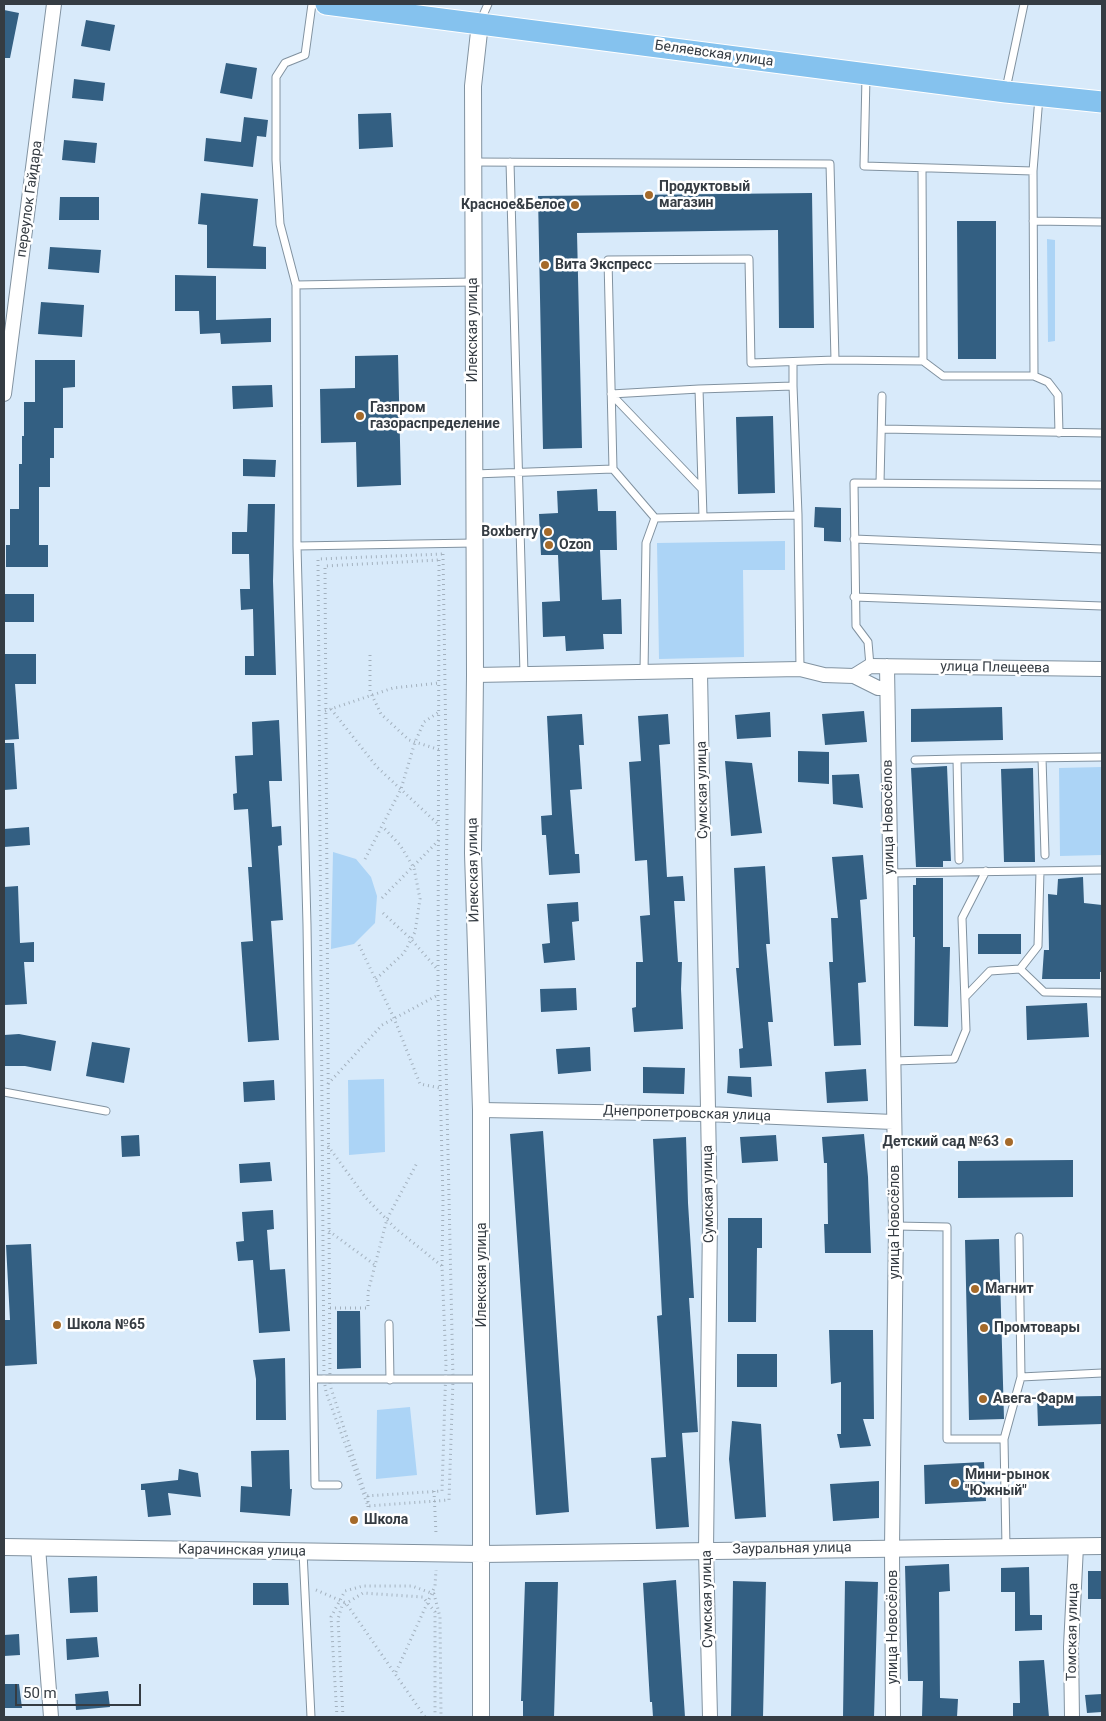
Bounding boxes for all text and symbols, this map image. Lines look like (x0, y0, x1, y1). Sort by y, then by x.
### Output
street label: Беляевская улица (654, 37, 774, 71)
street label: переулок Гайдара (13, 140, 47, 258)
place label: Продуктовый магазин (659, 179, 750, 212)
marker: Продуктовый магазин (643, 189, 655, 201)
place label: Красное&Белое (461, 197, 565, 213)
marker: Красное&Белое (569, 199, 581, 211)
place label: Вита Экспресс (555, 257, 652, 273)
marker: Вита Экспресс (539, 259, 551, 271)
street label: Илекская улица (465, 277, 481, 383)
place label: Газпром газораспределение (370, 400, 500, 432)
marker: Газпром газораспределение (354, 410, 366, 422)
place label: Boxberry (481, 524, 538, 540)
marker: Boxberry (542, 526, 554, 538)
place label: Ozon (559, 537, 591, 553)
marker: Ozon (543, 539, 555, 551)
street label: улица Плещеева (940, 659, 1050, 677)
street label: Сумская улица (694, 741, 712, 839)
street label: улица Новосёлов (880, 760, 898, 874)
street label: Илекская улица (465, 817, 483, 923)
street label: Днепропетровская улица (603, 1103, 771, 1125)
place label: Детский сад №63 (883, 1134, 999, 1150)
marker: Детский сад №63 (1003, 1136, 1015, 1148)
street label: Сумская улица (700, 1145, 718, 1243)
street label: улица Новосёлов (887, 1165, 903, 1279)
street label: Илекская улица (474, 1222, 490, 1328)
place label: Магнит (985, 1281, 1034, 1297)
marker: Магнит (969, 1283, 981, 1295)
place label: Школа №65 (67, 1317, 145, 1333)
marker: Школа №65 (51, 1319, 63, 1331)
place label: Промтовары (994, 1320, 1080, 1336)
marker: Промтовары (978, 1322, 990, 1334)
place label: Авега-Фарм (993, 1391, 1074, 1407)
marker: Авега-Фарм (977, 1393, 989, 1405)
place label: Мини-рынок "Южный" (965, 1467, 1050, 1500)
marker: Мини-рынок "Южный" (949, 1477, 961, 1489)
place label: Школа (364, 1512, 408, 1528)
marker: Школа (348, 1514, 360, 1526)
street label: Зауральная улица (732, 1540, 852, 1558)
street label: Карачинская улица (178, 1541, 306, 1561)
street label: Сумская улица (699, 1550, 717, 1648)
street label: улица Новосёлов (885, 1570, 901, 1684)
street label: Томская улица (1064, 1583, 1082, 1681)
scale bar (18, 1674, 144, 1706)
text: 50 m (23, 1684, 57, 1702)

